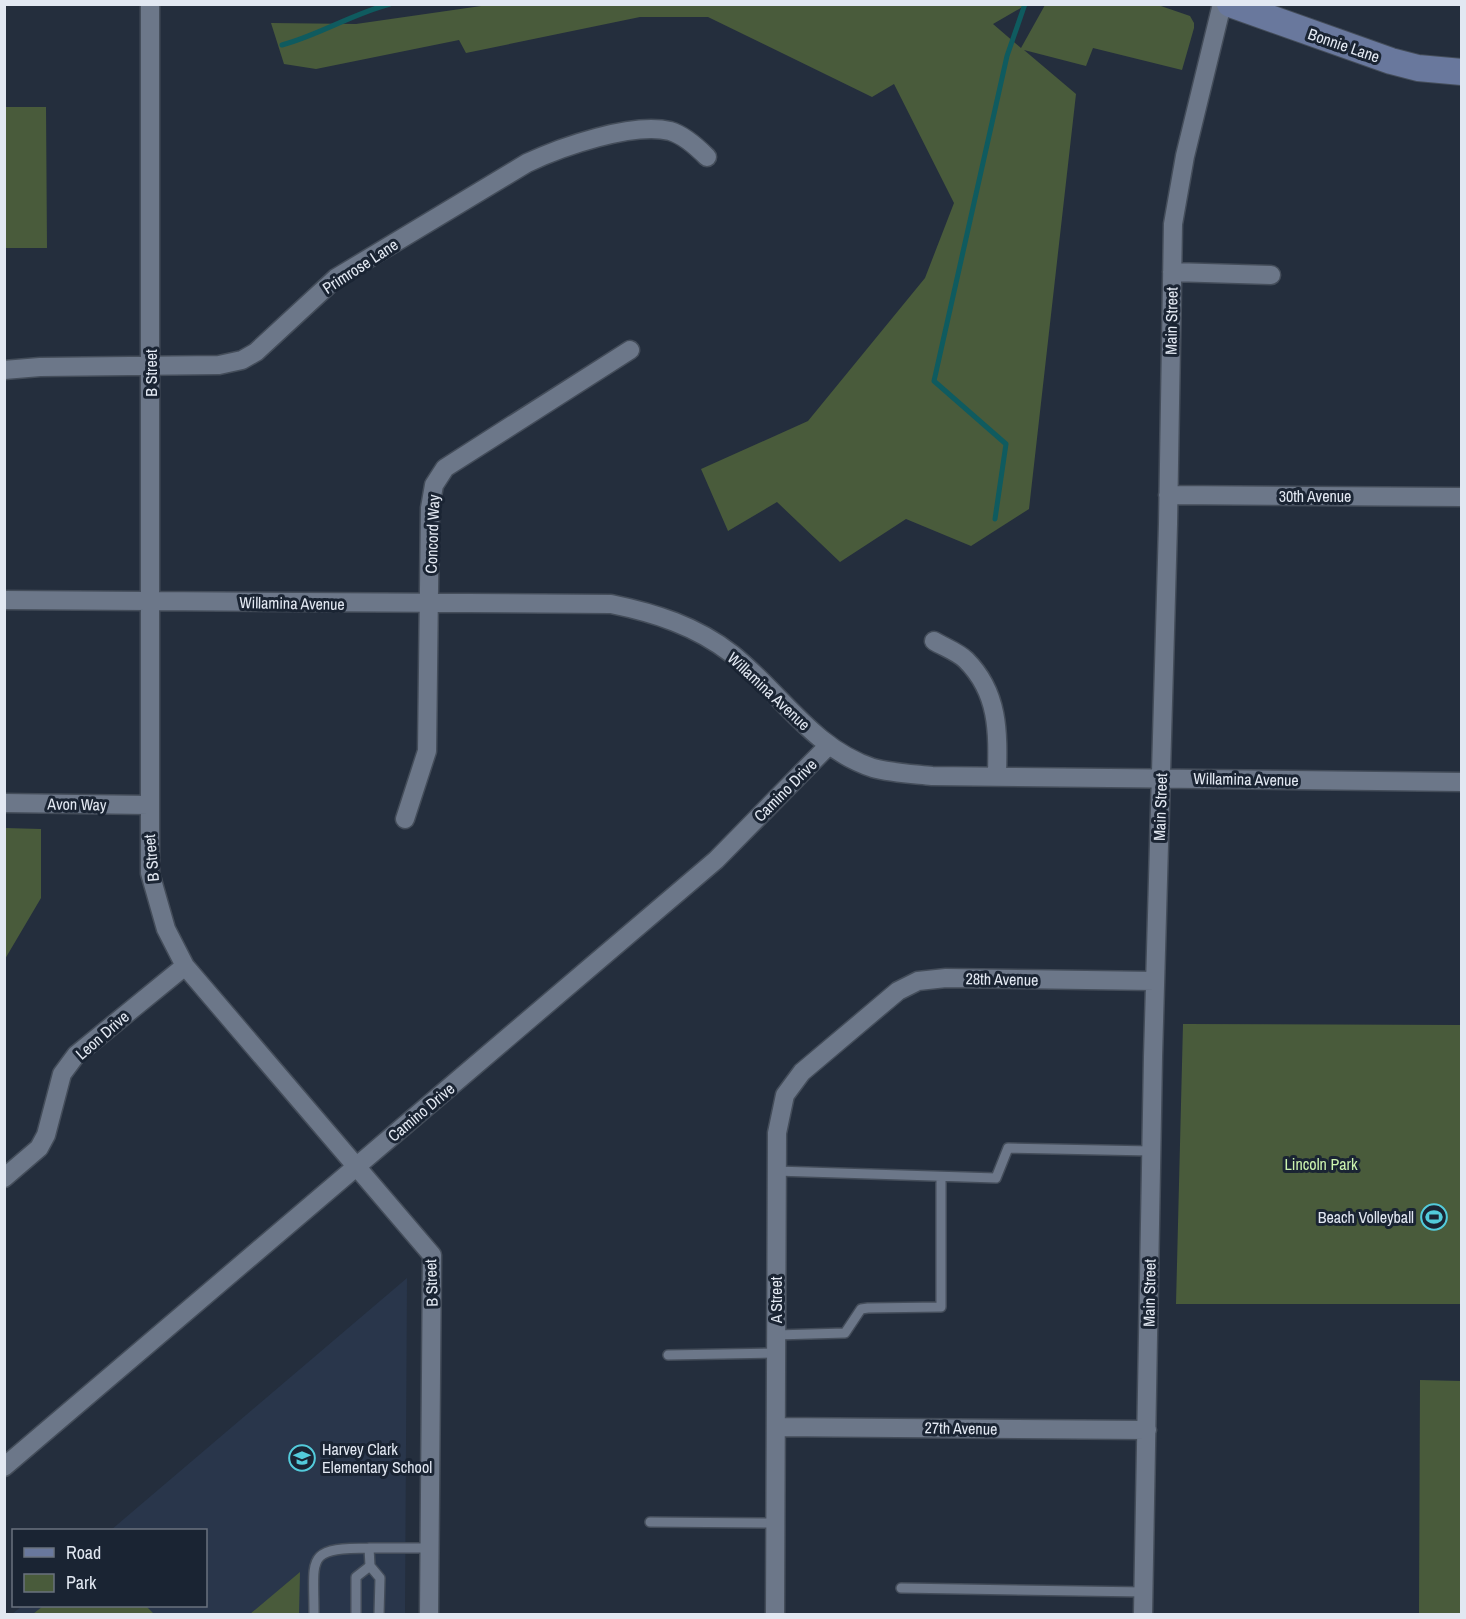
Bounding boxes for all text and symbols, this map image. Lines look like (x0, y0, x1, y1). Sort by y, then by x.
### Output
street label: Bonnie Lane (1305, 22, 1383, 68)
street label: Primrose Lane (318, 233, 402, 299)
street label: Main Street (1159, 287, 1183, 355)
street label: B Street (140, 349, 162, 397)
street label: 30th Avenue (1279, 485, 1351, 507)
street label: Concord Way (420, 494, 444, 574)
street label: Willamina Avenue (239, 591, 345, 615)
street label: Willamina Avenue (723, 647, 815, 735)
street label: Camino Drive (749, 754, 821, 826)
street label: Willamina Avenue (1193, 767, 1299, 791)
street label: Main Street (1148, 772, 1172, 841)
street label: Avon Way (46, 792, 107, 816)
street label: B Street (138, 833, 164, 883)
street label: 28th Avenue (965, 967, 1039, 991)
street label: Leon Drive (71, 1006, 133, 1064)
street label: Camino Drive (383, 1078, 459, 1146)
park label: Lincoln Park (1285, 1153, 1358, 1175)
sports icon: Beach Volleyball (1419, 1202, 1449, 1232)
place label: Beach Volleyball (1318, 1206, 1414, 1228)
street label: B Street (419, 1259, 443, 1307)
street label: Main Street (1137, 1259, 1161, 1327)
street label: A Street (765, 1276, 787, 1324)
street label: 27th Avenue (924, 1416, 998, 1440)
place label: Harvey Clark Elementary School (322, 1438, 432, 1478)
school or university icon: Harvey Clark Elementary School (287, 1443, 317, 1473)
legend (12, 1529, 207, 1607)
text: Road (66, 1540, 101, 1565)
text: Park (66, 1570, 97, 1595)

